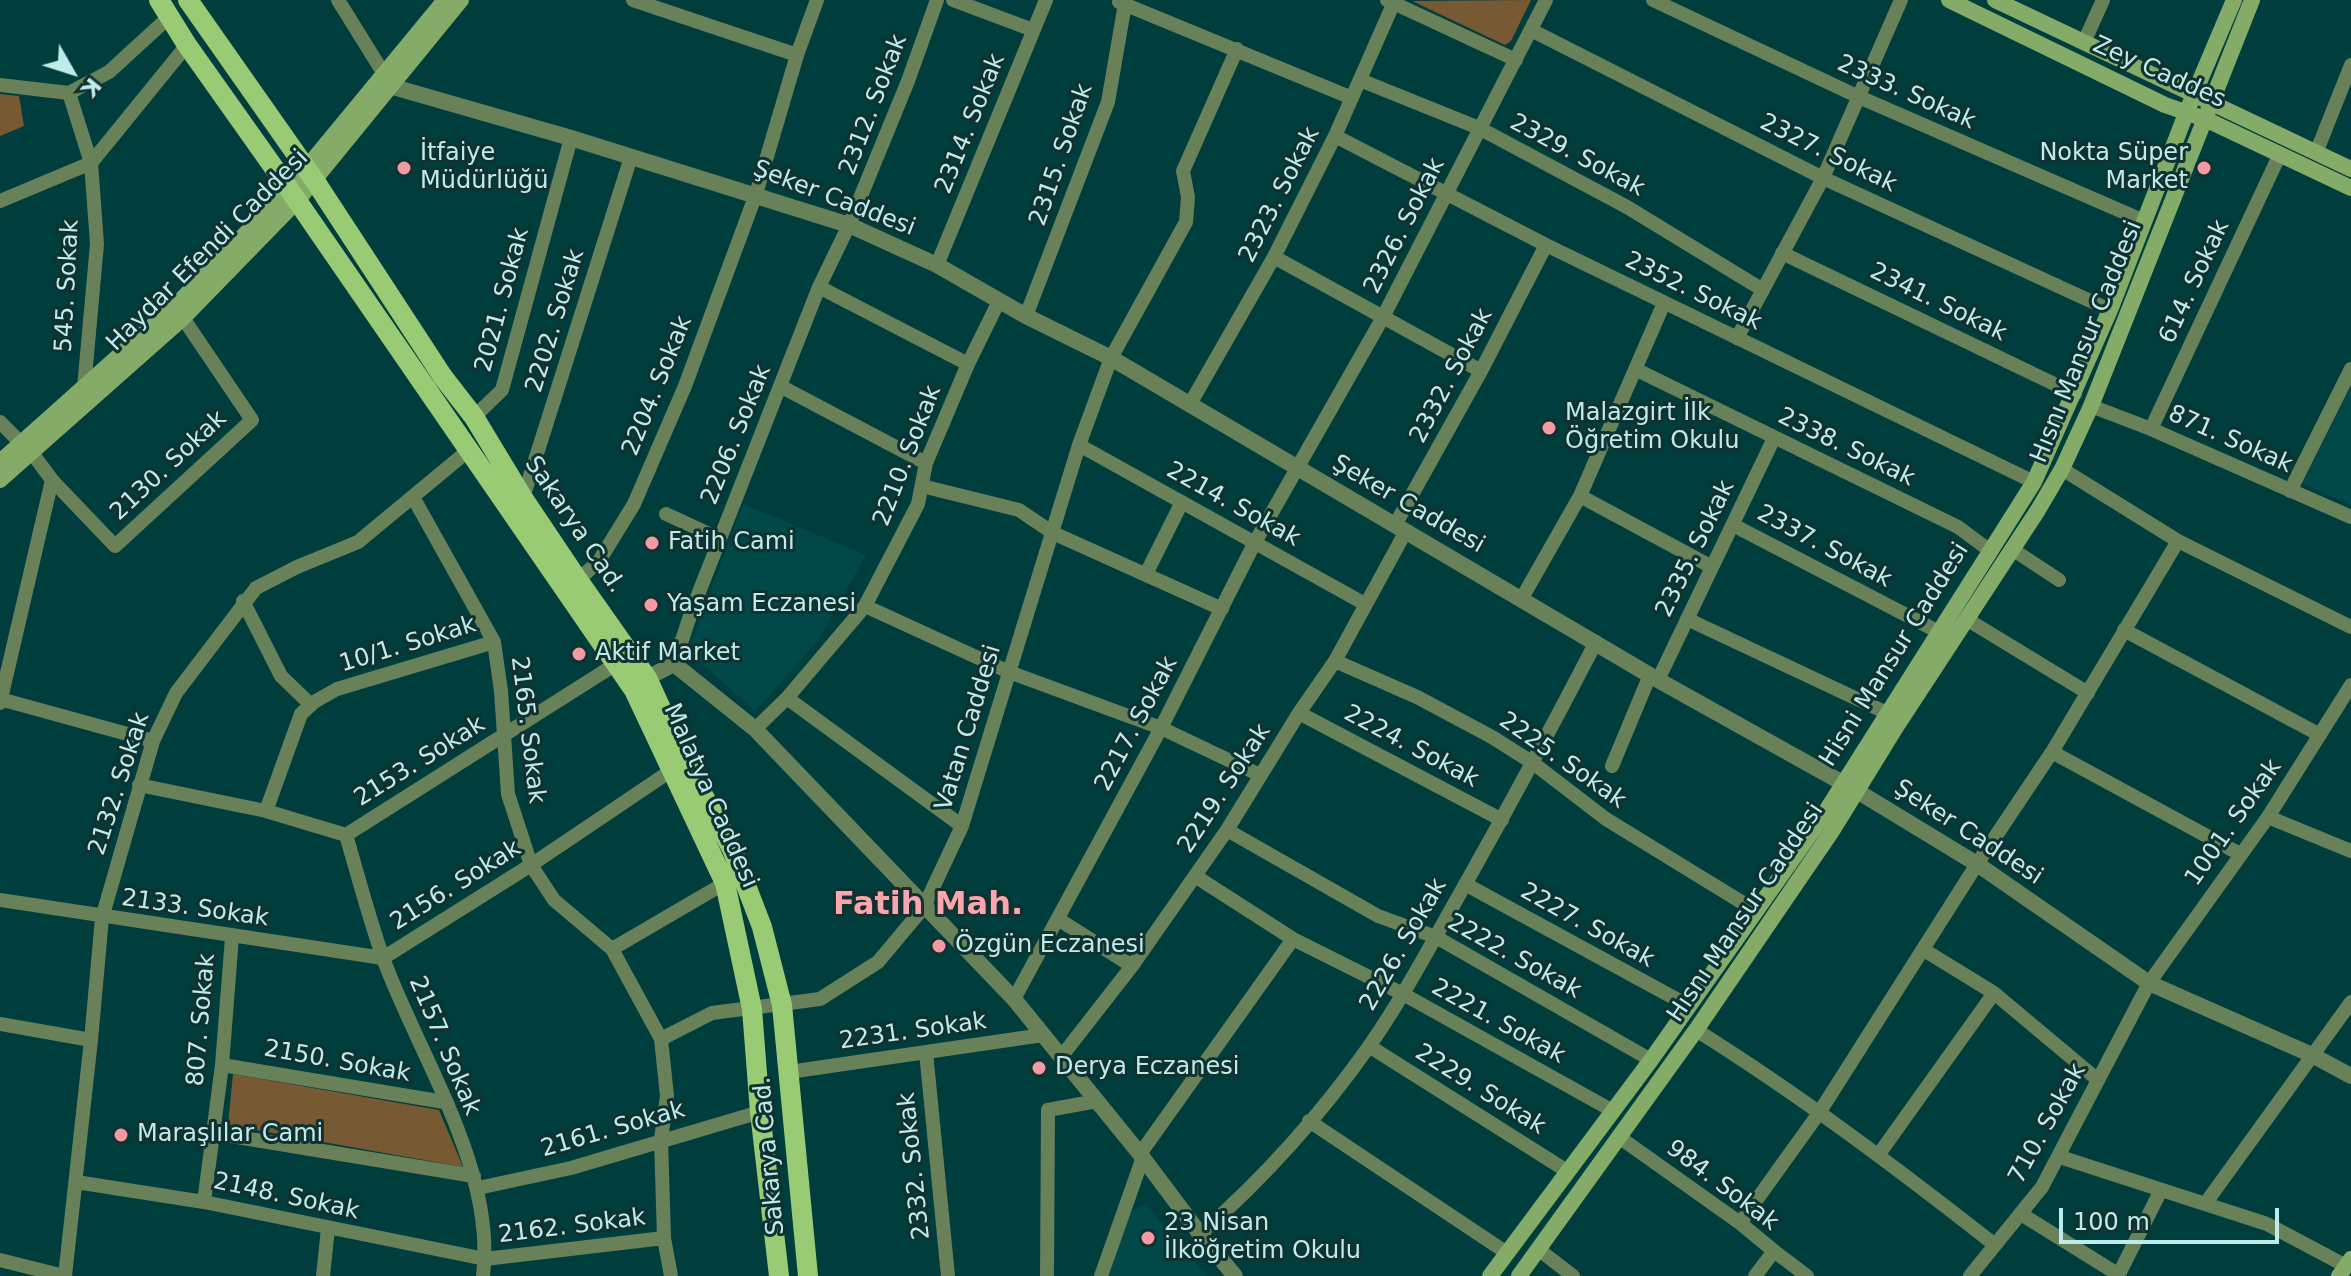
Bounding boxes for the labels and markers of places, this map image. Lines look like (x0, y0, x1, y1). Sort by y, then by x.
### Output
place label: İtfaiye Müdürlüğü (420, 140, 549, 196)
place label: Nokta Süper Market (2039, 140, 2188, 196)
marker: İtfaiye Müdürlüğü (395, 159, 413, 177)
marker: Nokta Süper Market (2195, 159, 2213, 177)
place label: Malazgirt İlk Öğretim Okulu (1565, 400, 1739, 456)
marker: Malazgirt İlk Öğretim Okulu (1540, 419, 1558, 437)
place label: Fatih Cami (668, 529, 795, 557)
marker: Fatih Cami (643, 534, 661, 552)
place label: Yaşam Eczanesi (667, 591, 856, 619)
marker: Yaşam Eczanesi (642, 596, 660, 614)
place label: Aktif Market (595, 640, 740, 668)
marker: Aktif Market (570, 645, 588, 663)
place label: Özgün Eczanesi (955, 932, 1145, 960)
marker: Özgün Eczanesi (930, 937, 948, 955)
place label: Derya Eczanesi (1055, 1054, 1239, 1082)
marker: Derya Eczanesi (1030, 1059, 1048, 1077)
place label: Maraşlılar Cami (137, 1121, 323, 1149)
marker: Maraşlılar Cami (112, 1126, 130, 1144)
place label: 23 Nisan İlköğretim Okulu (1164, 1210, 1361, 1266)
marker: 23 Nisan İlköğretim Okulu (1139, 1229, 1157, 1247)

